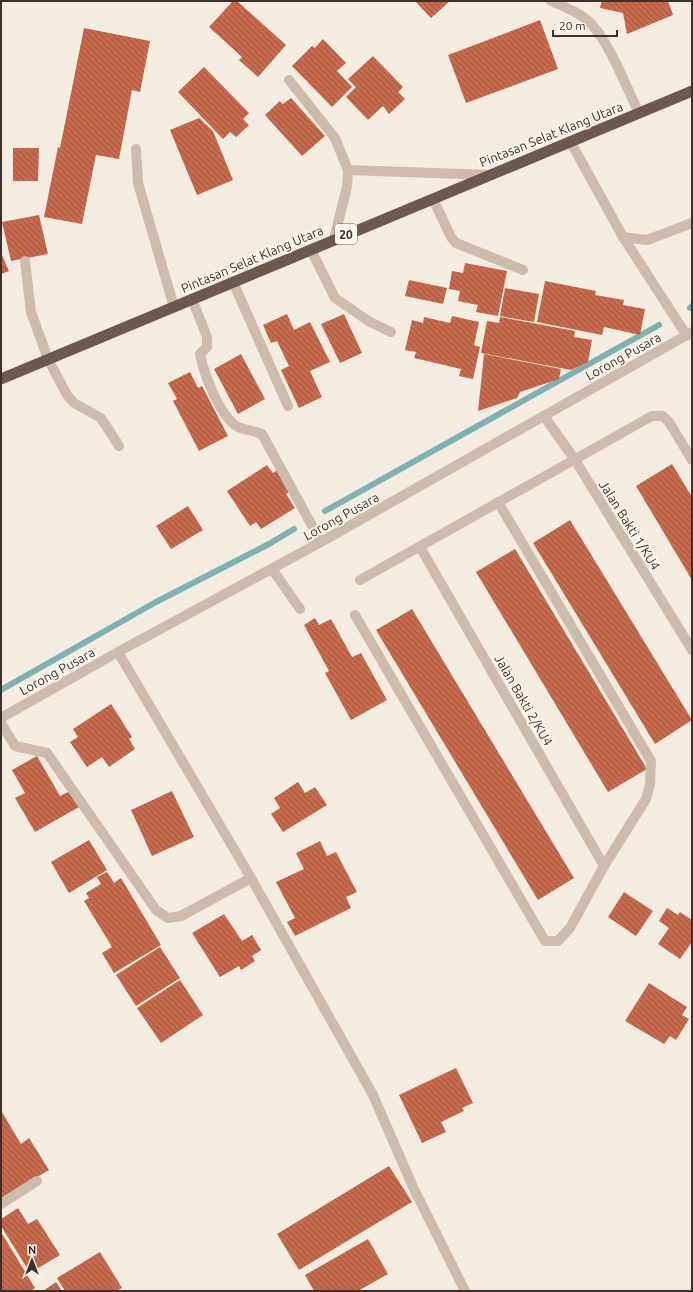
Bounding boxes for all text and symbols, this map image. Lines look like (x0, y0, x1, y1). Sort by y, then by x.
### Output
scale bar (553, 12, 617, 38)
text: 20 m (559, 19, 586, 32)
street label: Pintasan Selat Klang Utara (477, 99, 625, 169)
street label: Pintasan Selat Klang Utara (179, 223, 325, 295)
road number: 20 (335, 224, 357, 244)
street label: Lorong Pusara (583, 330, 663, 382)
street label: Jalan Bakti 1/KU4 (597, 478, 663, 572)
street label: Lorong Pusara (301, 490, 381, 542)
street label: Lorong Pusara (17, 645, 97, 697)
street label: Jalan Bakti 2/KU4 (492, 652, 556, 748)
north arrow (12, 1240, 52, 1280)
text: N (28, 1244, 36, 1256)

